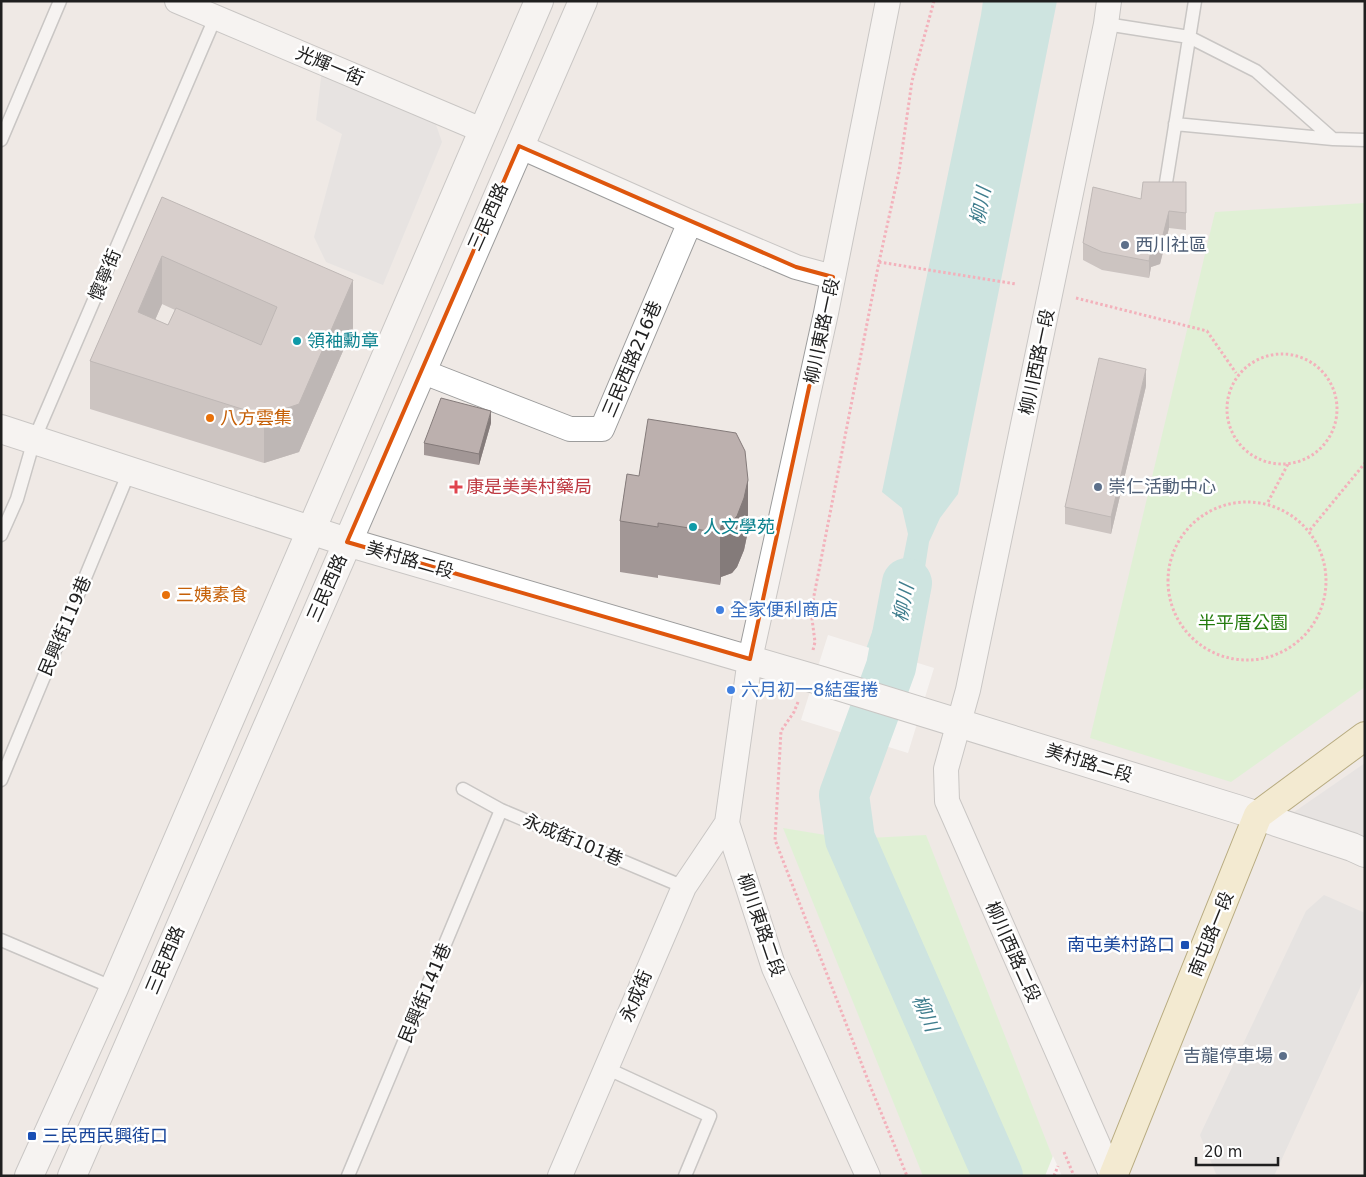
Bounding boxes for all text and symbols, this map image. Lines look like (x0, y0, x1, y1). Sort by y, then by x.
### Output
street label: 光輝一街 (293, 42, 367, 89)
street label: 三民西路 (463, 180, 512, 254)
water label: 柳川 (966, 183, 995, 227)
place label: 西川社區 (1135, 234, 1207, 255)
marker: 西川社區 (1119, 239, 1131, 251)
street label: 懷寧街 (84, 246, 125, 304)
street label: 柳川東路一段 (800, 276, 843, 386)
street label: 三民西路216巷 (598, 297, 666, 420)
street label: 柳川西路一段 (1015, 307, 1058, 417)
place label: 領袖勳章 (307, 330, 379, 351)
marker: 領袖勳章 (291, 335, 303, 347)
place label: 八方雲集 (220, 407, 292, 428)
marker: 八方雲集 (204, 412, 216, 424)
place label: 康是美美村藥局 (466, 476, 592, 497)
place label: 崇仁活動中心 (1108, 476, 1216, 497)
marker: 康是美美村藥局 (450, 481, 462, 493)
marker: 崇仁活動中心 (1092, 481, 1104, 493)
place label: 人文學苑 (703, 516, 775, 537)
marker: 人文學苑 (687, 521, 699, 533)
street label: 美村路二段 (364, 537, 456, 582)
street label: 三民西路 (302, 551, 351, 625)
street label: 民興街119巷 (34, 573, 95, 679)
water label: 柳川 (889, 580, 918, 624)
place label: 三姨素食 (176, 584, 248, 605)
marker: 三姨素食 (160, 589, 172, 601)
place label: 全家便利商店 (730, 599, 838, 620)
marker: 全家便利商店 (714, 604, 726, 616)
park label: 半平厝公園 (1198, 612, 1288, 633)
place label: 六月初一8結蛋捲 (741, 679, 878, 700)
marker: 六月初一8結蛋捲 (725, 684, 737, 696)
street label: 美村路二段 (1043, 739, 1135, 786)
street label: 永成街101巷 (520, 809, 626, 870)
street label: 柳川東路二段 (734, 870, 789, 979)
street label: 南屯路一段 (1184, 888, 1237, 979)
street label: 柳川西路二段 (982, 898, 1045, 1005)
street label: 三民西路 (141, 923, 188, 997)
place label: 南屯美村路口 (1067, 934, 1175, 955)
marker: 南屯美村路口 (1179, 939, 1191, 951)
street label: 民興街141巷 (394, 940, 455, 1046)
street label: 永成街 (615, 967, 656, 1025)
water label: 柳川 (908, 991, 945, 1037)
place label: 吉龍停車場 (1183, 1045, 1273, 1066)
marker: 吉龍停車場 (1277, 1050, 1289, 1062)
place label: 三民西民興街口 (42, 1125, 168, 1146)
marker: 三民西民興街口 (26, 1130, 38, 1142)
scale bar (1196, 1134, 1278, 1166)
text: 20 m (1204, 1143, 1242, 1161)

